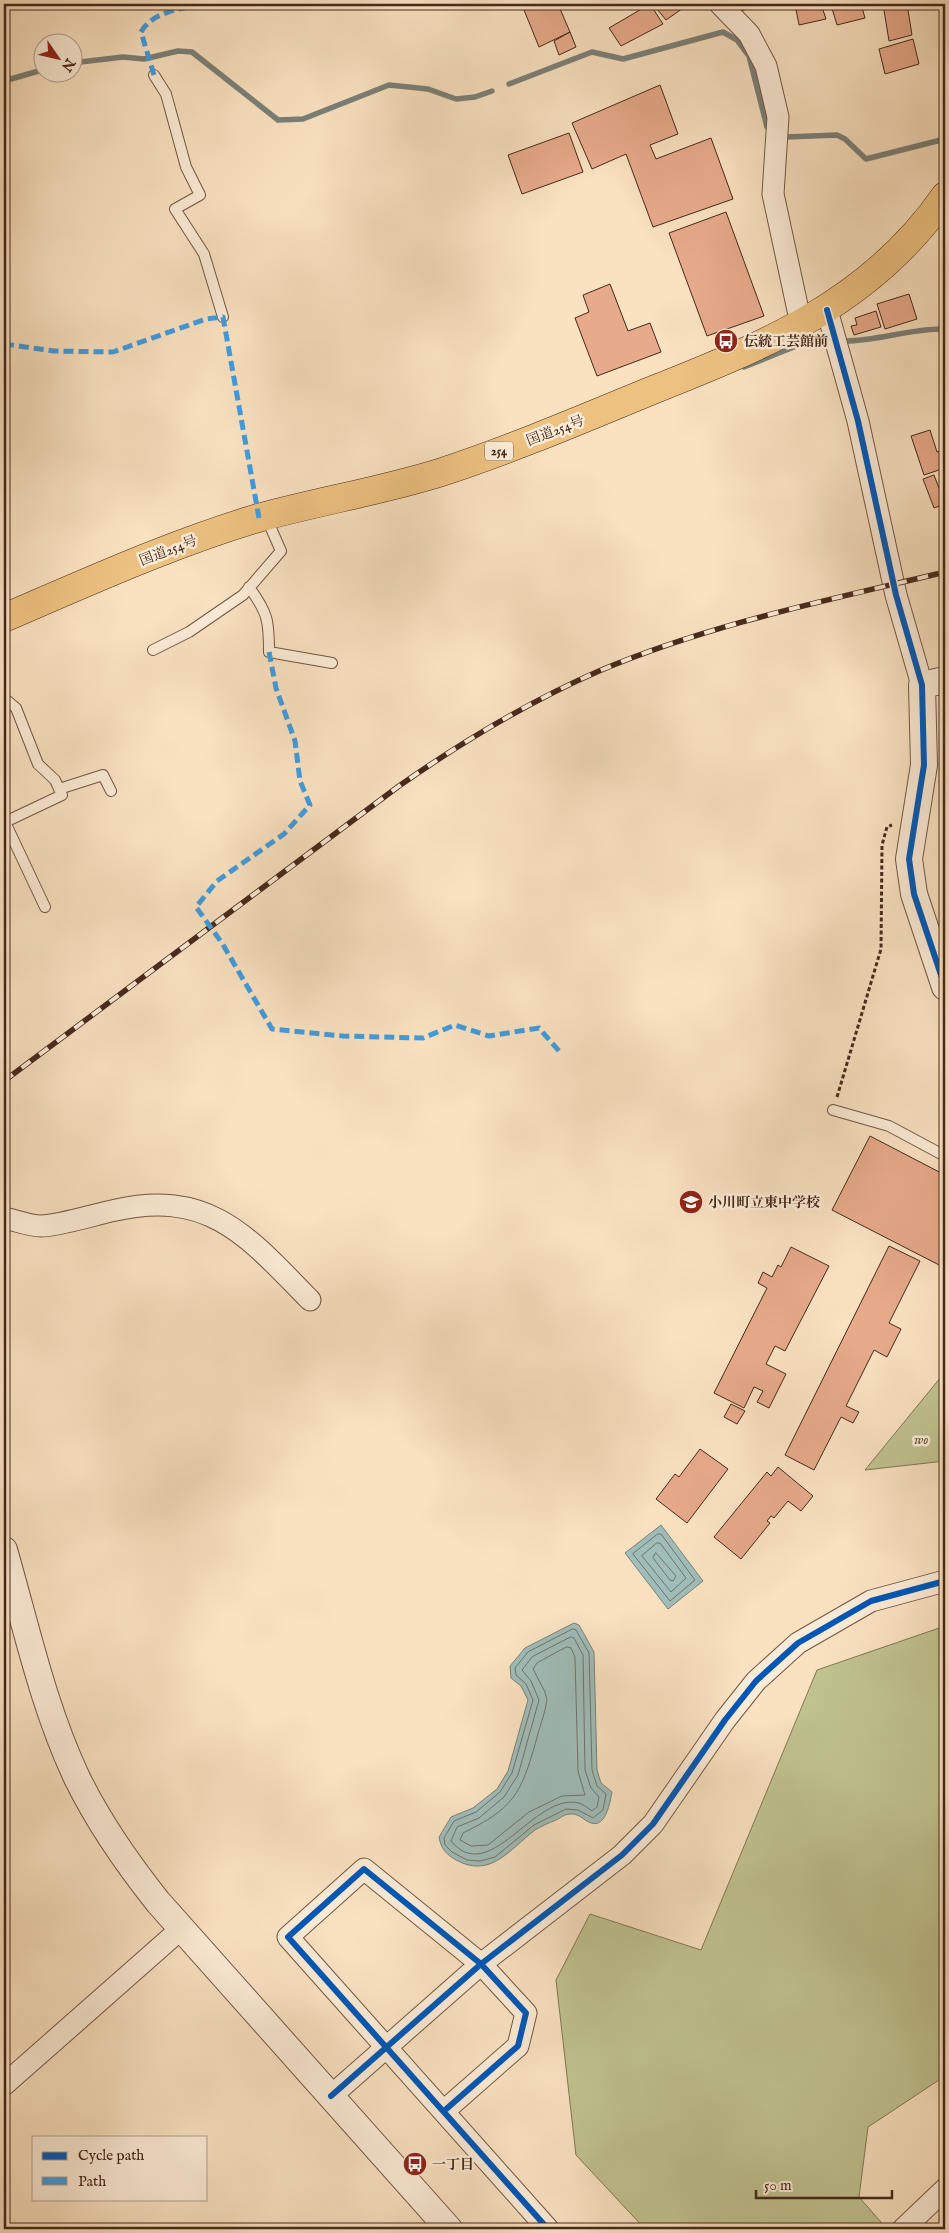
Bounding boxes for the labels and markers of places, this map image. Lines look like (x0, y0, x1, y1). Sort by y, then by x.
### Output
bus stop icon: 伝統工芸館前 (713, 328, 739, 354)
place label: 伝統工芸館前 (744, 333, 828, 351)
school or university icon: 小川町立東中学校 (678, 1189, 704, 1215)
place label: 小川町立東中学校 (708, 1194, 820, 1212)
bus stop icon: 一丁目 (402, 2151, 428, 2177)
place label: 一丁目 (432, 2156, 474, 2174)

